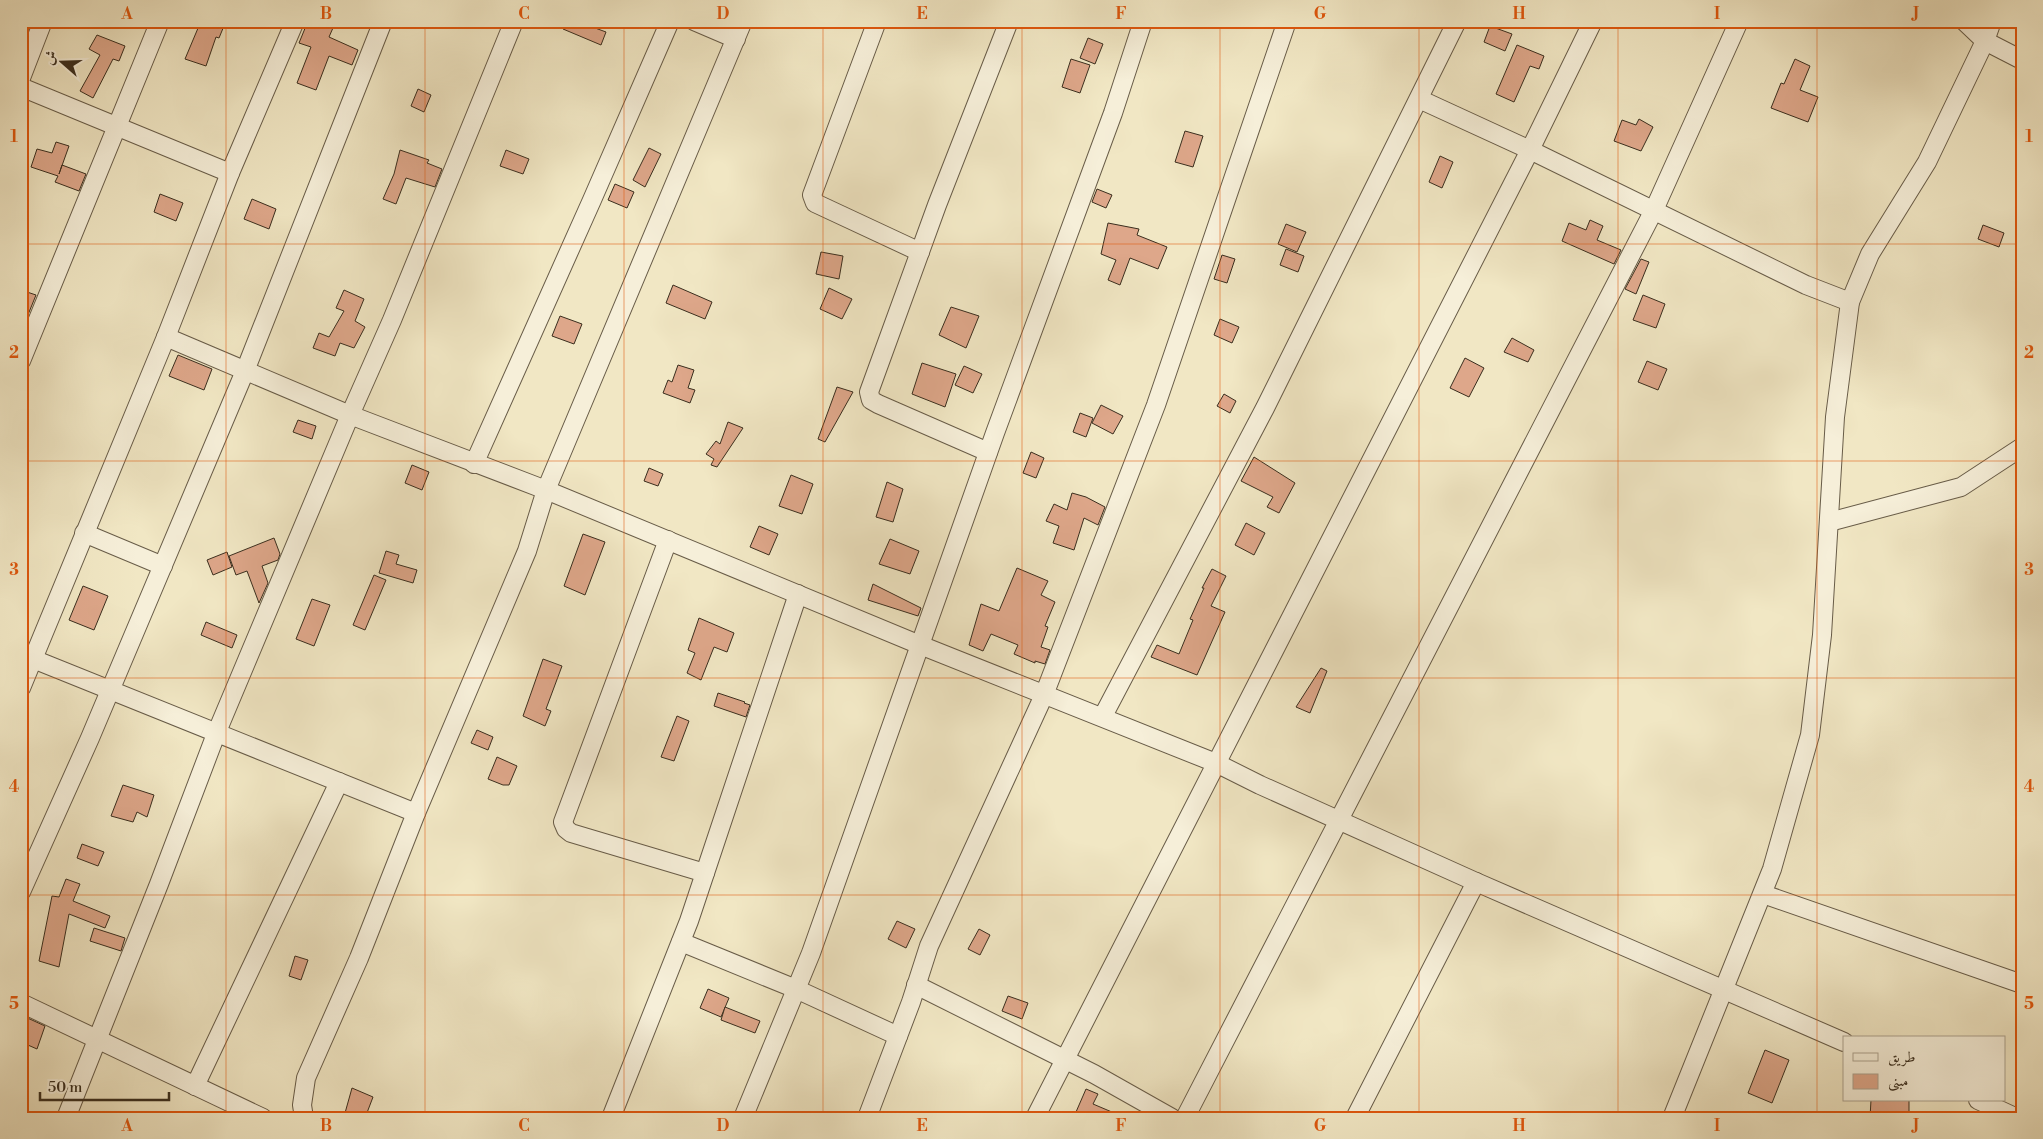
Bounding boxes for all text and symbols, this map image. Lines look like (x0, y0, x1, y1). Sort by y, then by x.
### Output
text: A (120, 4, 133, 24)
text: B (320, 4, 332, 24)
text: C (518, 4, 530, 24)
text: D (717, 4, 730, 24)
text: E (916, 4, 928, 24)
text: F (1115, 4, 1127, 24)
text: G (1314, 4, 1327, 24)
text: H (1512, 4, 1526, 24)
text: I (1714, 4, 1720, 24)
text: J (1911, 4, 1919, 24)
north arrow (38, 38, 88, 88)
text: ش (40, 48, 62, 68)
text: 1 (10, 127, 18, 147)
text: 1 (2025, 127, 2033, 147)
text: 2 (9, 343, 19, 363)
text: 2 (2024, 343, 2034, 363)
text: 3 (9, 560, 19, 580)
text: 3 (2024, 560, 2034, 580)
text: 4 (9, 777, 20, 797)
text: 4 (2024, 777, 2035, 797)
text: 5 (9, 994, 19, 1014)
text: 5 (2024, 994, 2034, 1014)
legend (1843, 1036, 2006, 1102)
text: طريق (1888, 1048, 1915, 1067)
scale bar (40, 1069, 169, 1101)
text: مبنى (1888, 1072, 1908, 1092)
text: 50 m (48, 1078, 82, 1097)
text: A (120, 1116, 133, 1136)
text: B (320, 1116, 332, 1136)
text: C (518, 1116, 530, 1136)
text: D (717, 1116, 730, 1136)
text: E (916, 1116, 928, 1136)
text: F (1115, 1116, 1127, 1136)
text: G (1314, 1116, 1327, 1136)
text: H (1512, 1116, 1526, 1136)
text: I (1714, 1116, 1720, 1136)
text: J (1911, 1116, 1919, 1136)

